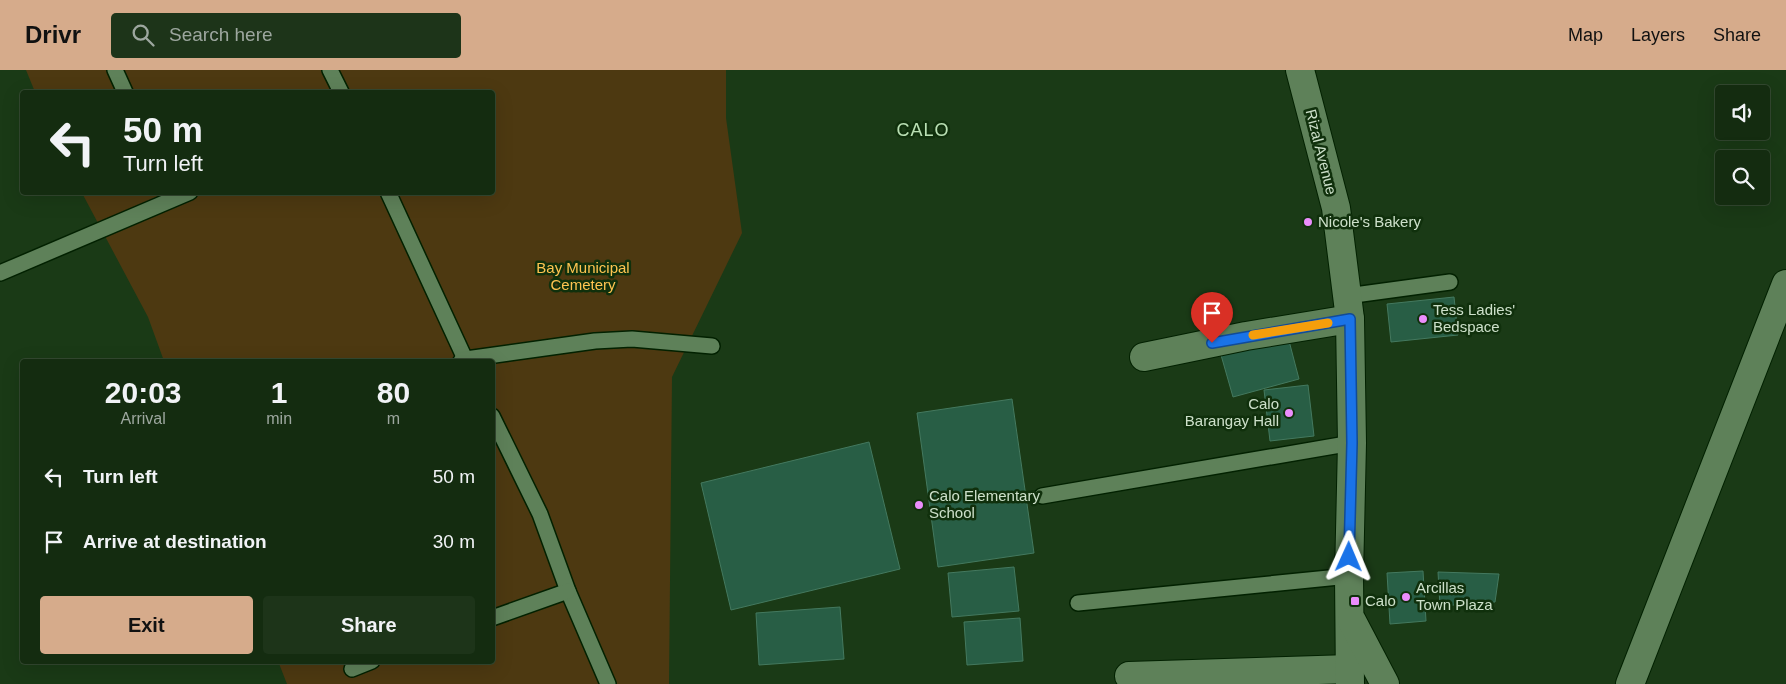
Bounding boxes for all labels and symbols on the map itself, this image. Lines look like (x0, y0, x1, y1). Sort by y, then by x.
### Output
street label: Rizal Avenue (1303, 107, 1340, 196)
district label: CALO (896, 120, 950, 140)
place label: Nicole's Bakery (1318, 213, 1421, 230)
marker: Nicole's Bakery (1302, 216, 1314, 228)
park label: Bay Municipal Cemetery (536, 259, 630, 293)
pin (1191, 292, 1233, 343)
place label: Tess Ladies' Bedspace (1433, 301, 1515, 335)
marker: Tess Ladies' Bedspace (1417, 313, 1429, 325)
place label: Calo Barangay Hall (1185, 395, 1279, 429)
marker: Calo Barangay Hall (1283, 407, 1295, 419)
place label: Calo Elementary School (929, 487, 1040, 521)
marker: Calo Elementary School (913, 499, 925, 511)
position arrow (1322, 530, 1374, 582)
place label: Arcillas Town Plaza (1416, 579, 1493, 613)
marker: Arcillas Town Plaza (1400, 591, 1412, 603)
place label: Calo (1365, 592, 1396, 609)
marker: Calo (1349, 595, 1361, 607)

